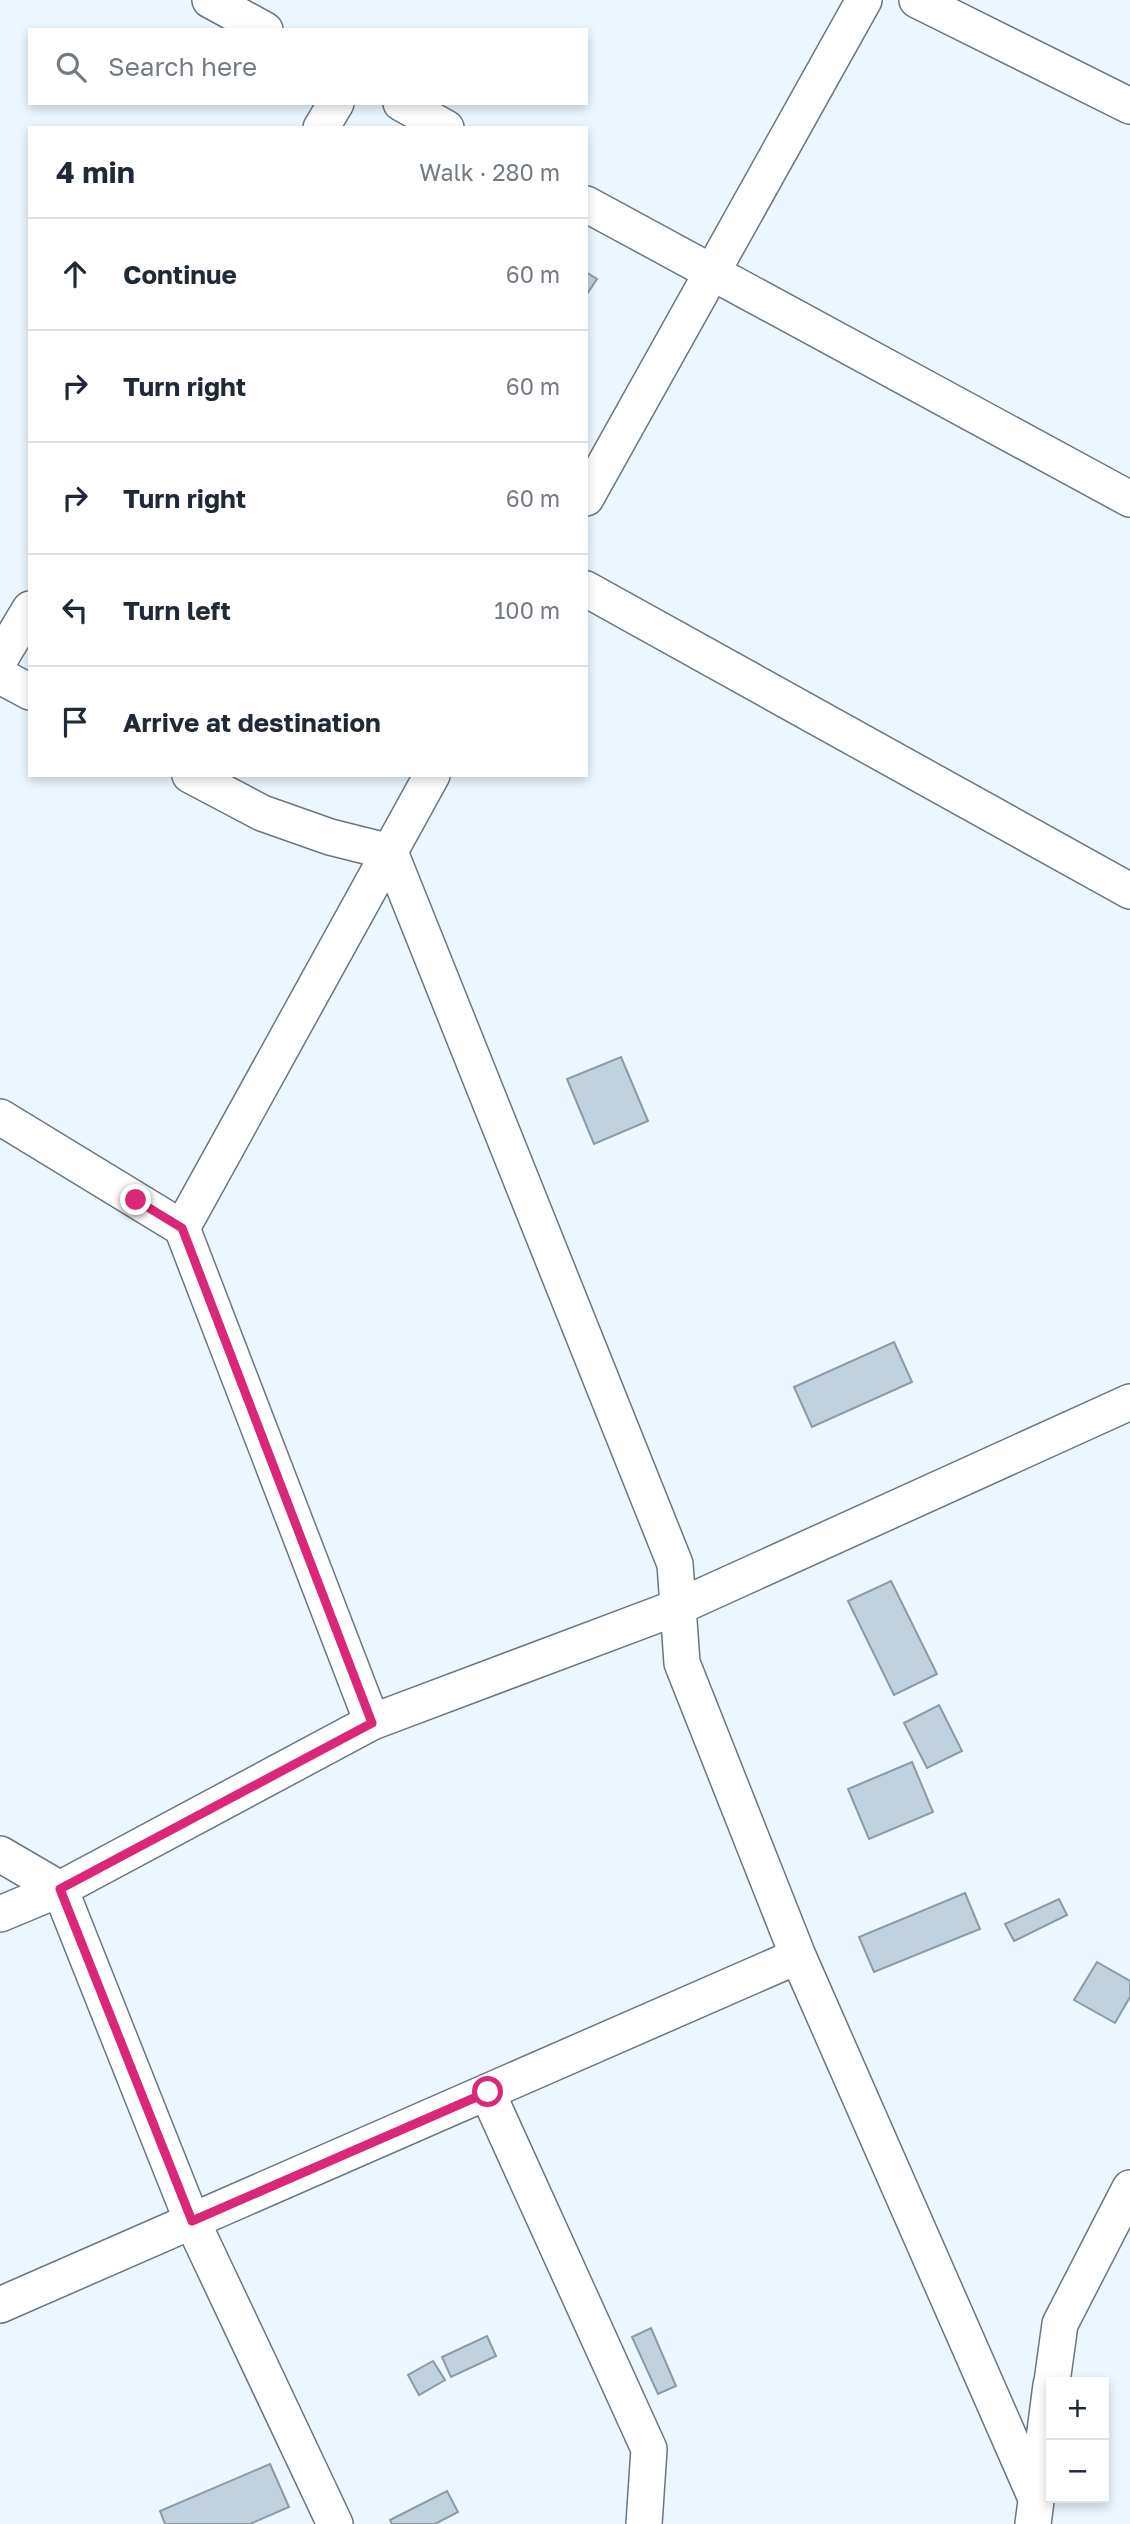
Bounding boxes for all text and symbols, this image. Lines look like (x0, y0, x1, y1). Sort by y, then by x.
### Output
search box (28, 28, 588, 105)
icon: search (52, 48, 90, 86)
text: Search here (108, 51, 257, 82)
text: 4 min (56, 154, 135, 190)
text: Walk · 280 m (419, 158, 560, 186)
icon: ahead (56, 255, 94, 293)
text: Continue (123, 259, 237, 290)
text: 60 m (506, 260, 560, 288)
icon: right (56, 367, 94, 405)
text: Turn right (123, 371, 246, 402)
text: 60 m (506, 372, 560, 400)
icon: right (56, 479, 94, 517)
text: Turn right (123, 483, 246, 514)
text: 60 m (506, 484, 560, 512)
icon: left (56, 591, 94, 629)
text: Turn left (123, 595, 231, 626)
text: 100 m (494, 596, 560, 624)
icon: arrive (56, 703, 94, 741)
text: Arrive at destination (123, 707, 381, 738)
route end (120, 1184, 151, 1215)
route start (472, 2076, 503, 2107)
map controls (1046, 2377, 1109, 2503)
button: + (1046, 2377, 1109, 2440)
button: − (1046, 2440, 1109, 2503)

